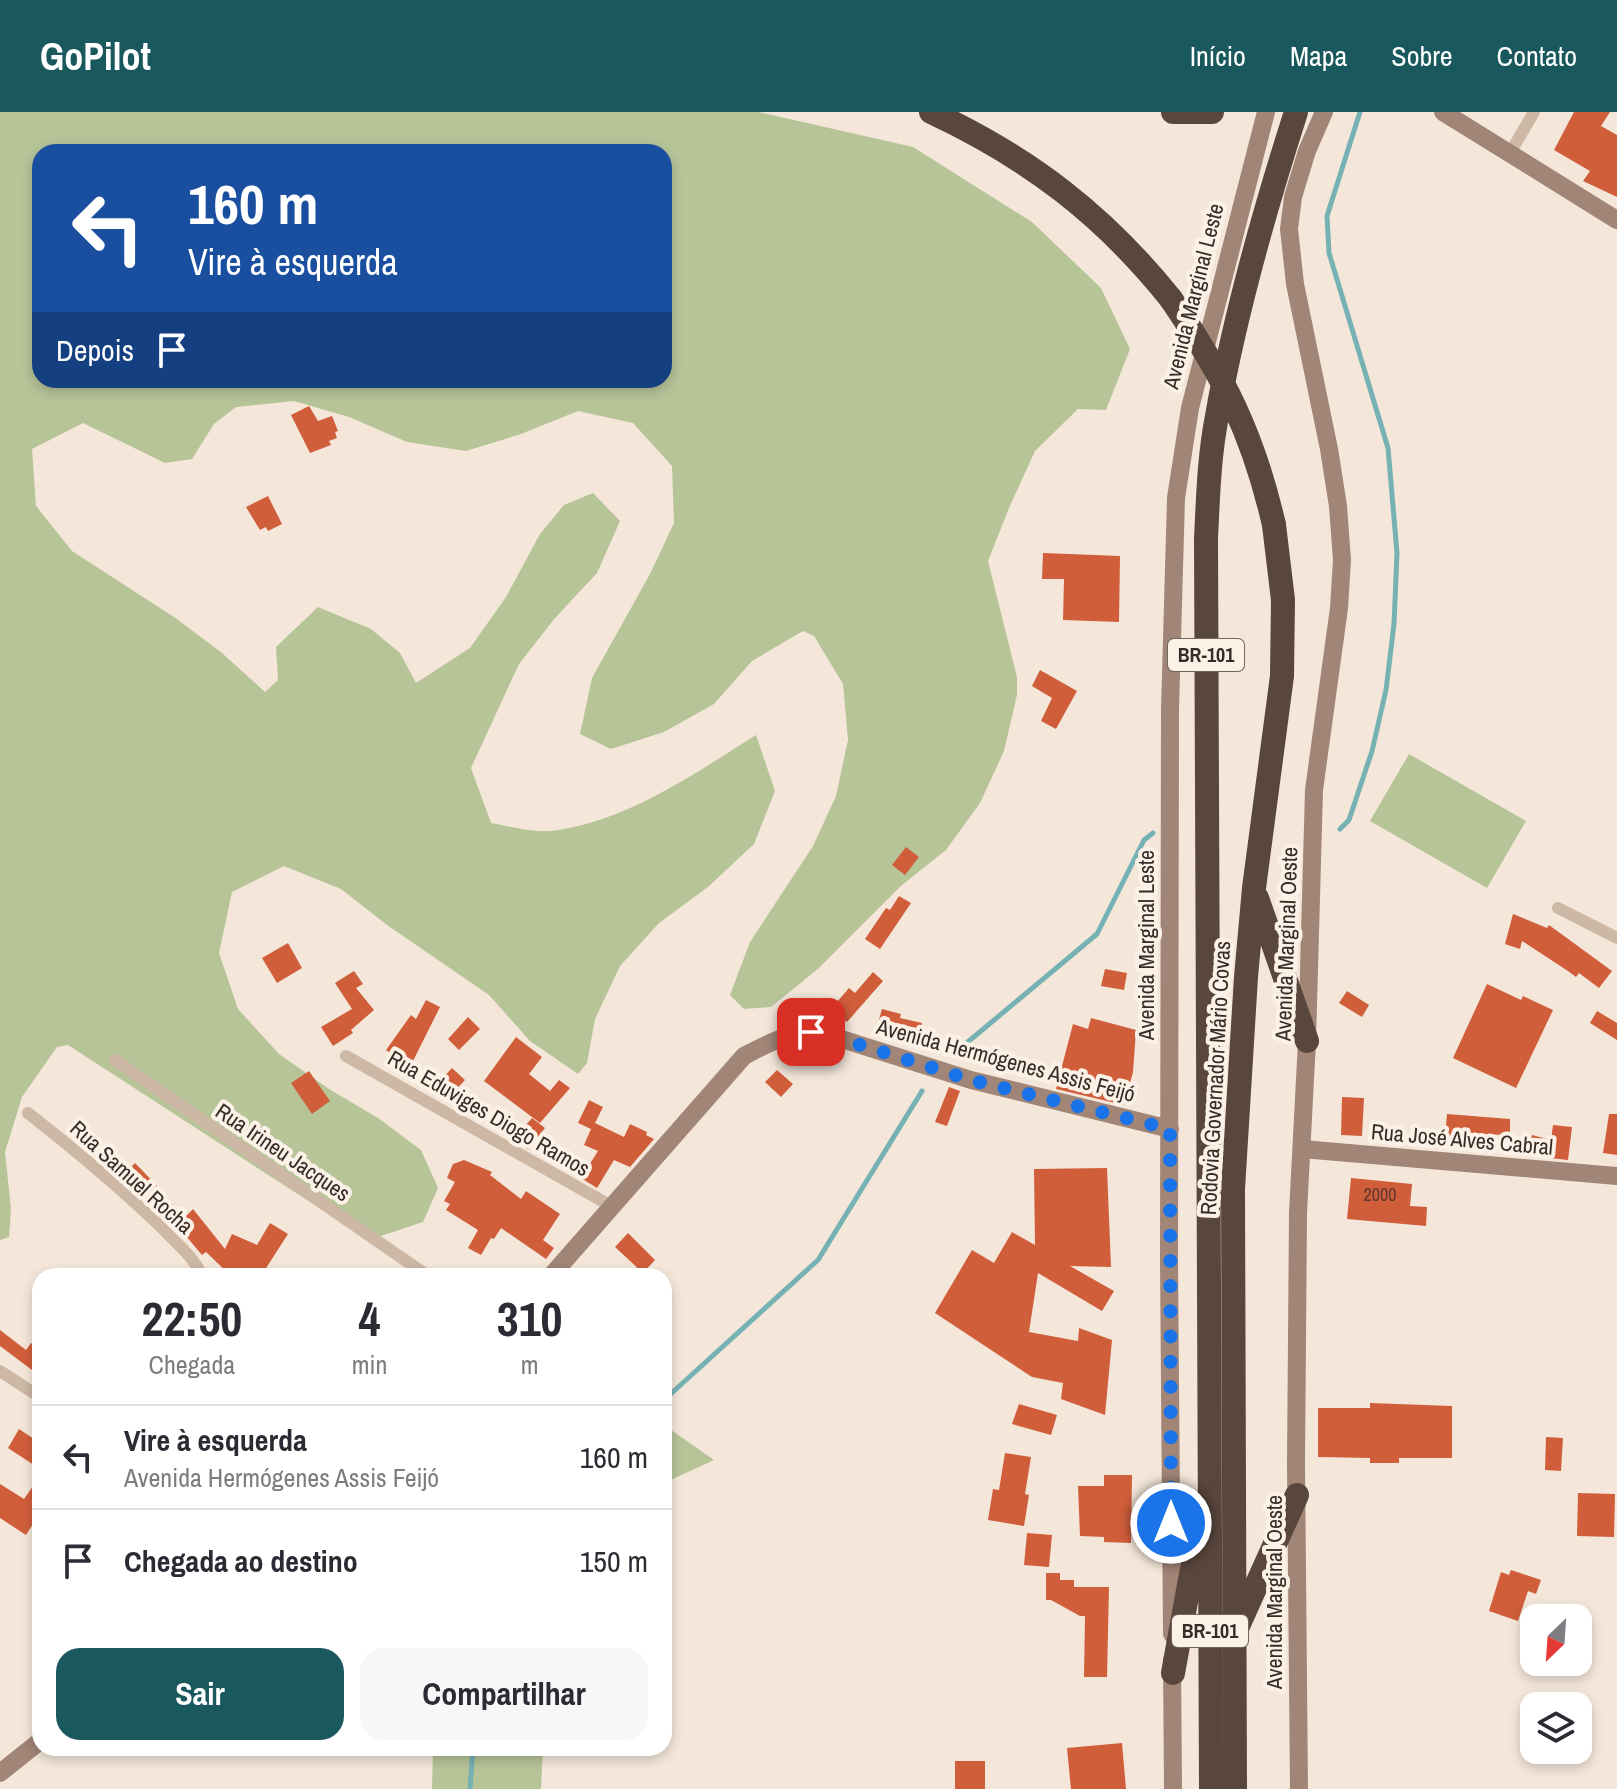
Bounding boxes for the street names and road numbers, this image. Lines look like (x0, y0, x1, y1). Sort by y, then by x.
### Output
street label: Avenida Marginal Leste (1155, 200, 1231, 393)
road number: BR-101 (1168, 639, 1244, 671)
street label: Avenida Marginal Oeste (1268, 846, 1304, 1043)
street label: Avenida Marginal Leste (1131, 850, 1161, 1041)
street label: Rodovia Governador Mário Covas (1193, 940, 1237, 1216)
street label: Avenida Hermógenes Assis Feijó (872, 1011, 1139, 1109)
street label: Rua Eduviges Diogo Ramos (383, 1043, 595, 1183)
street label: Rua Irineu Jacques (210, 1096, 356, 1208)
street label: Rua Samuel Rocha (64, 1114, 200, 1240)
street label: Rua José Alves Cabral (1370, 1116, 1554, 1162)
street label: Avenida Marginal Oeste (1259, 1495, 1289, 1690)
road number: BR-101 (1172, 1615, 1248, 1647)

